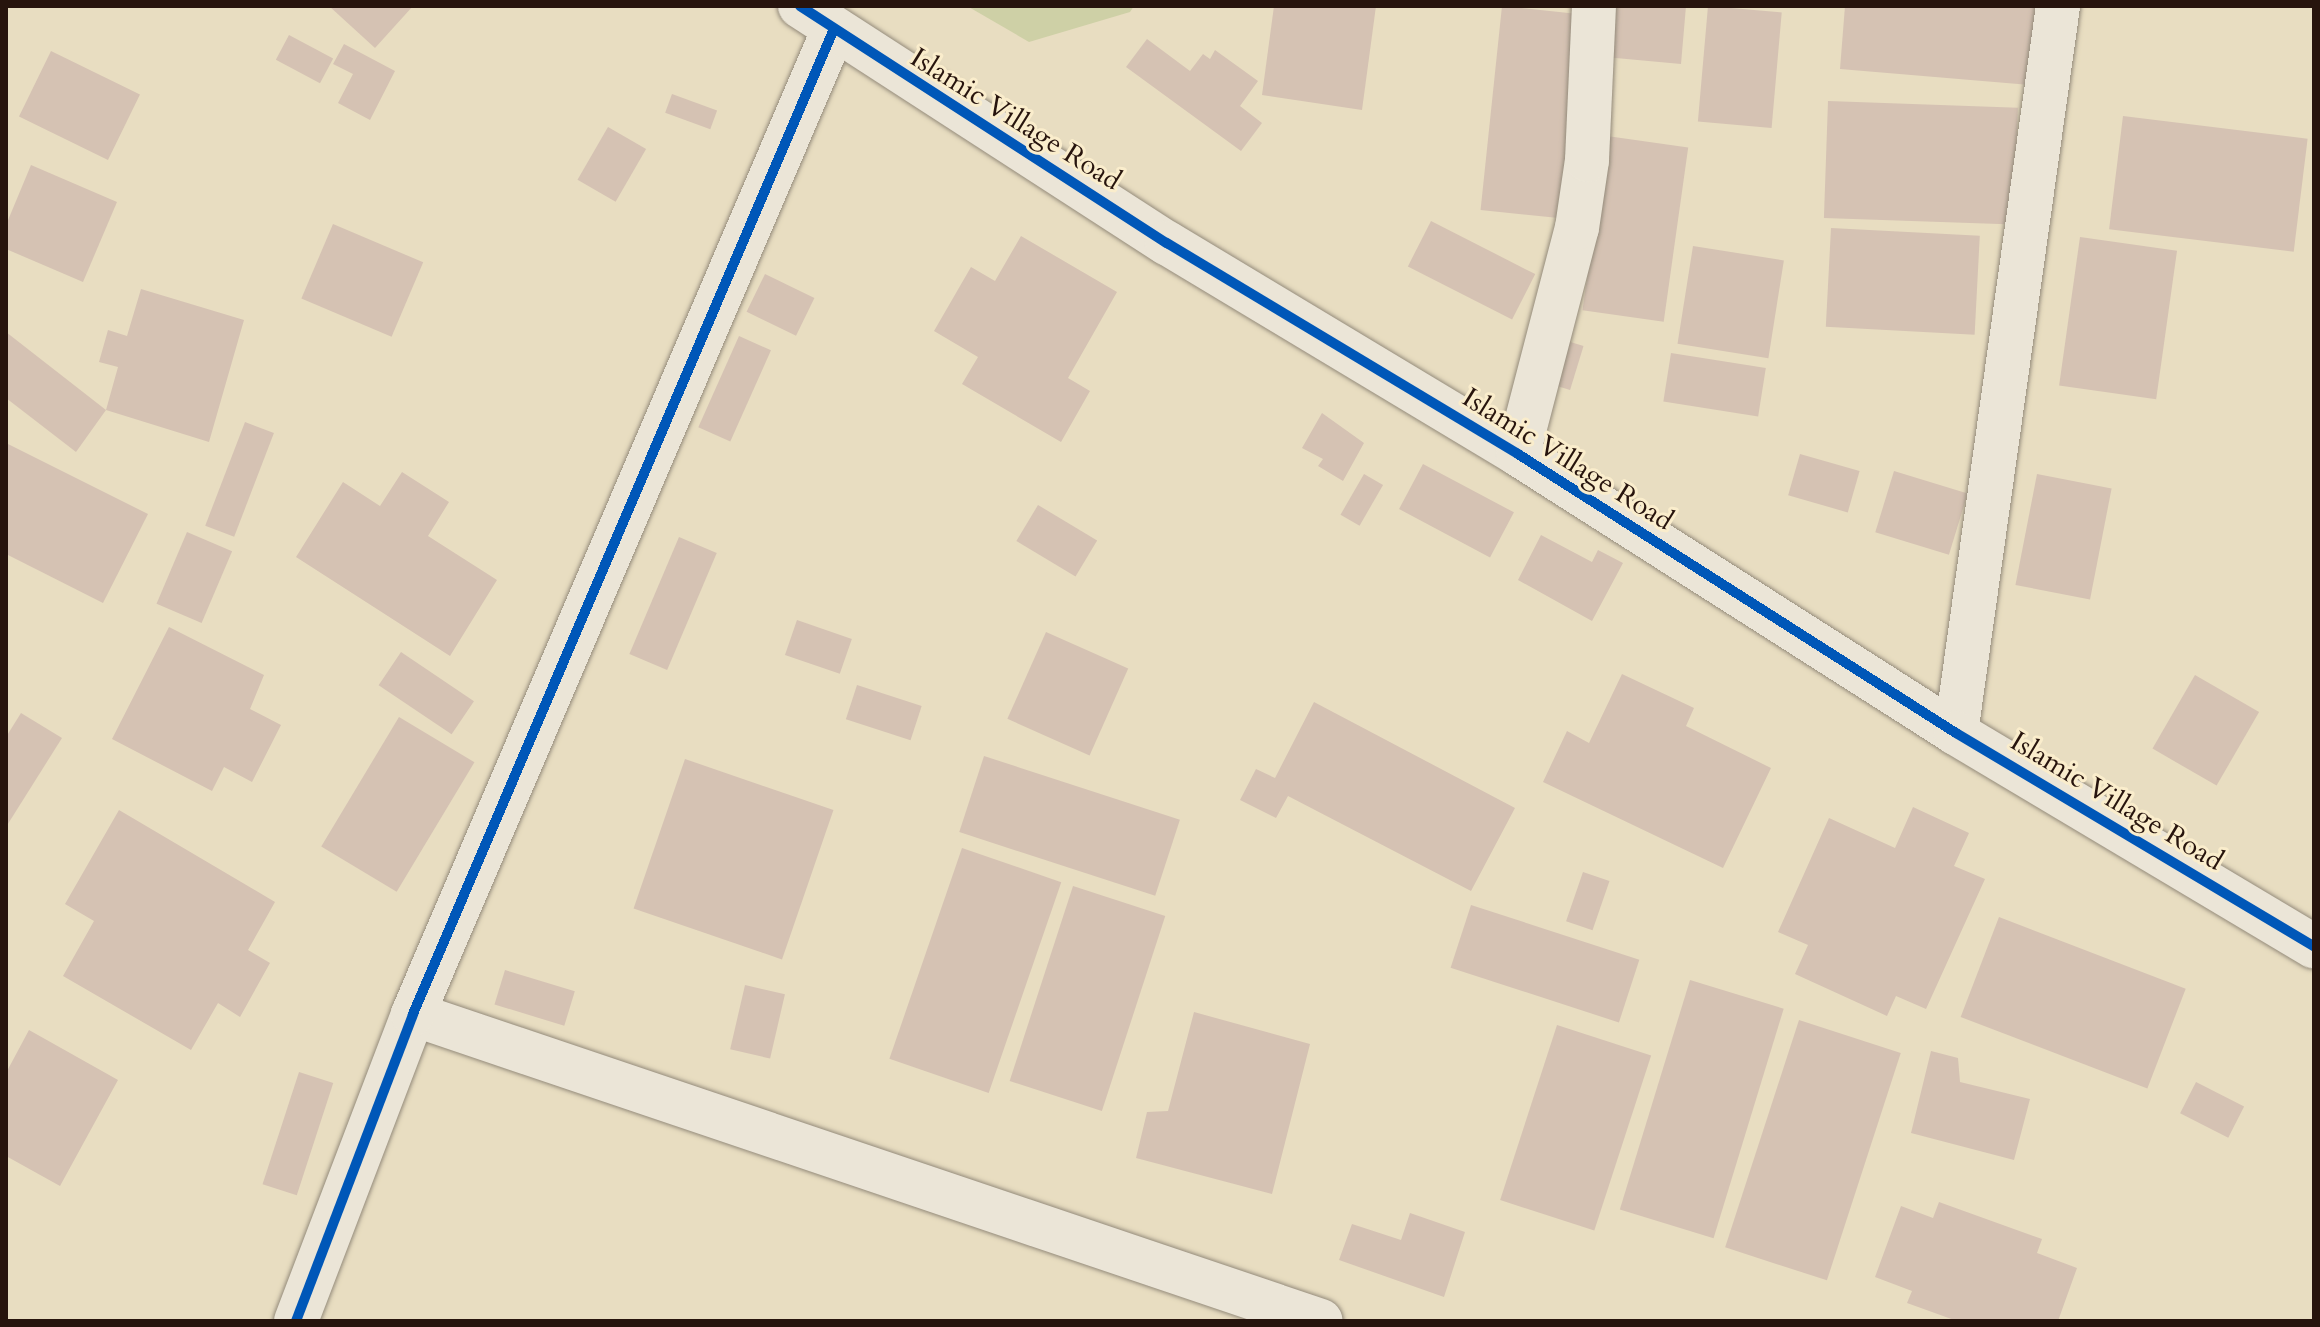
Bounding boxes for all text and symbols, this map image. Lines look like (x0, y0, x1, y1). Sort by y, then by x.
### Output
street label: Islamic Village Road (904, 41, 1128, 197)
street label: Islamic Village Road (1456, 381, 1680, 537)
street label: Islamic Village Road (2005, 724, 2229, 878)

